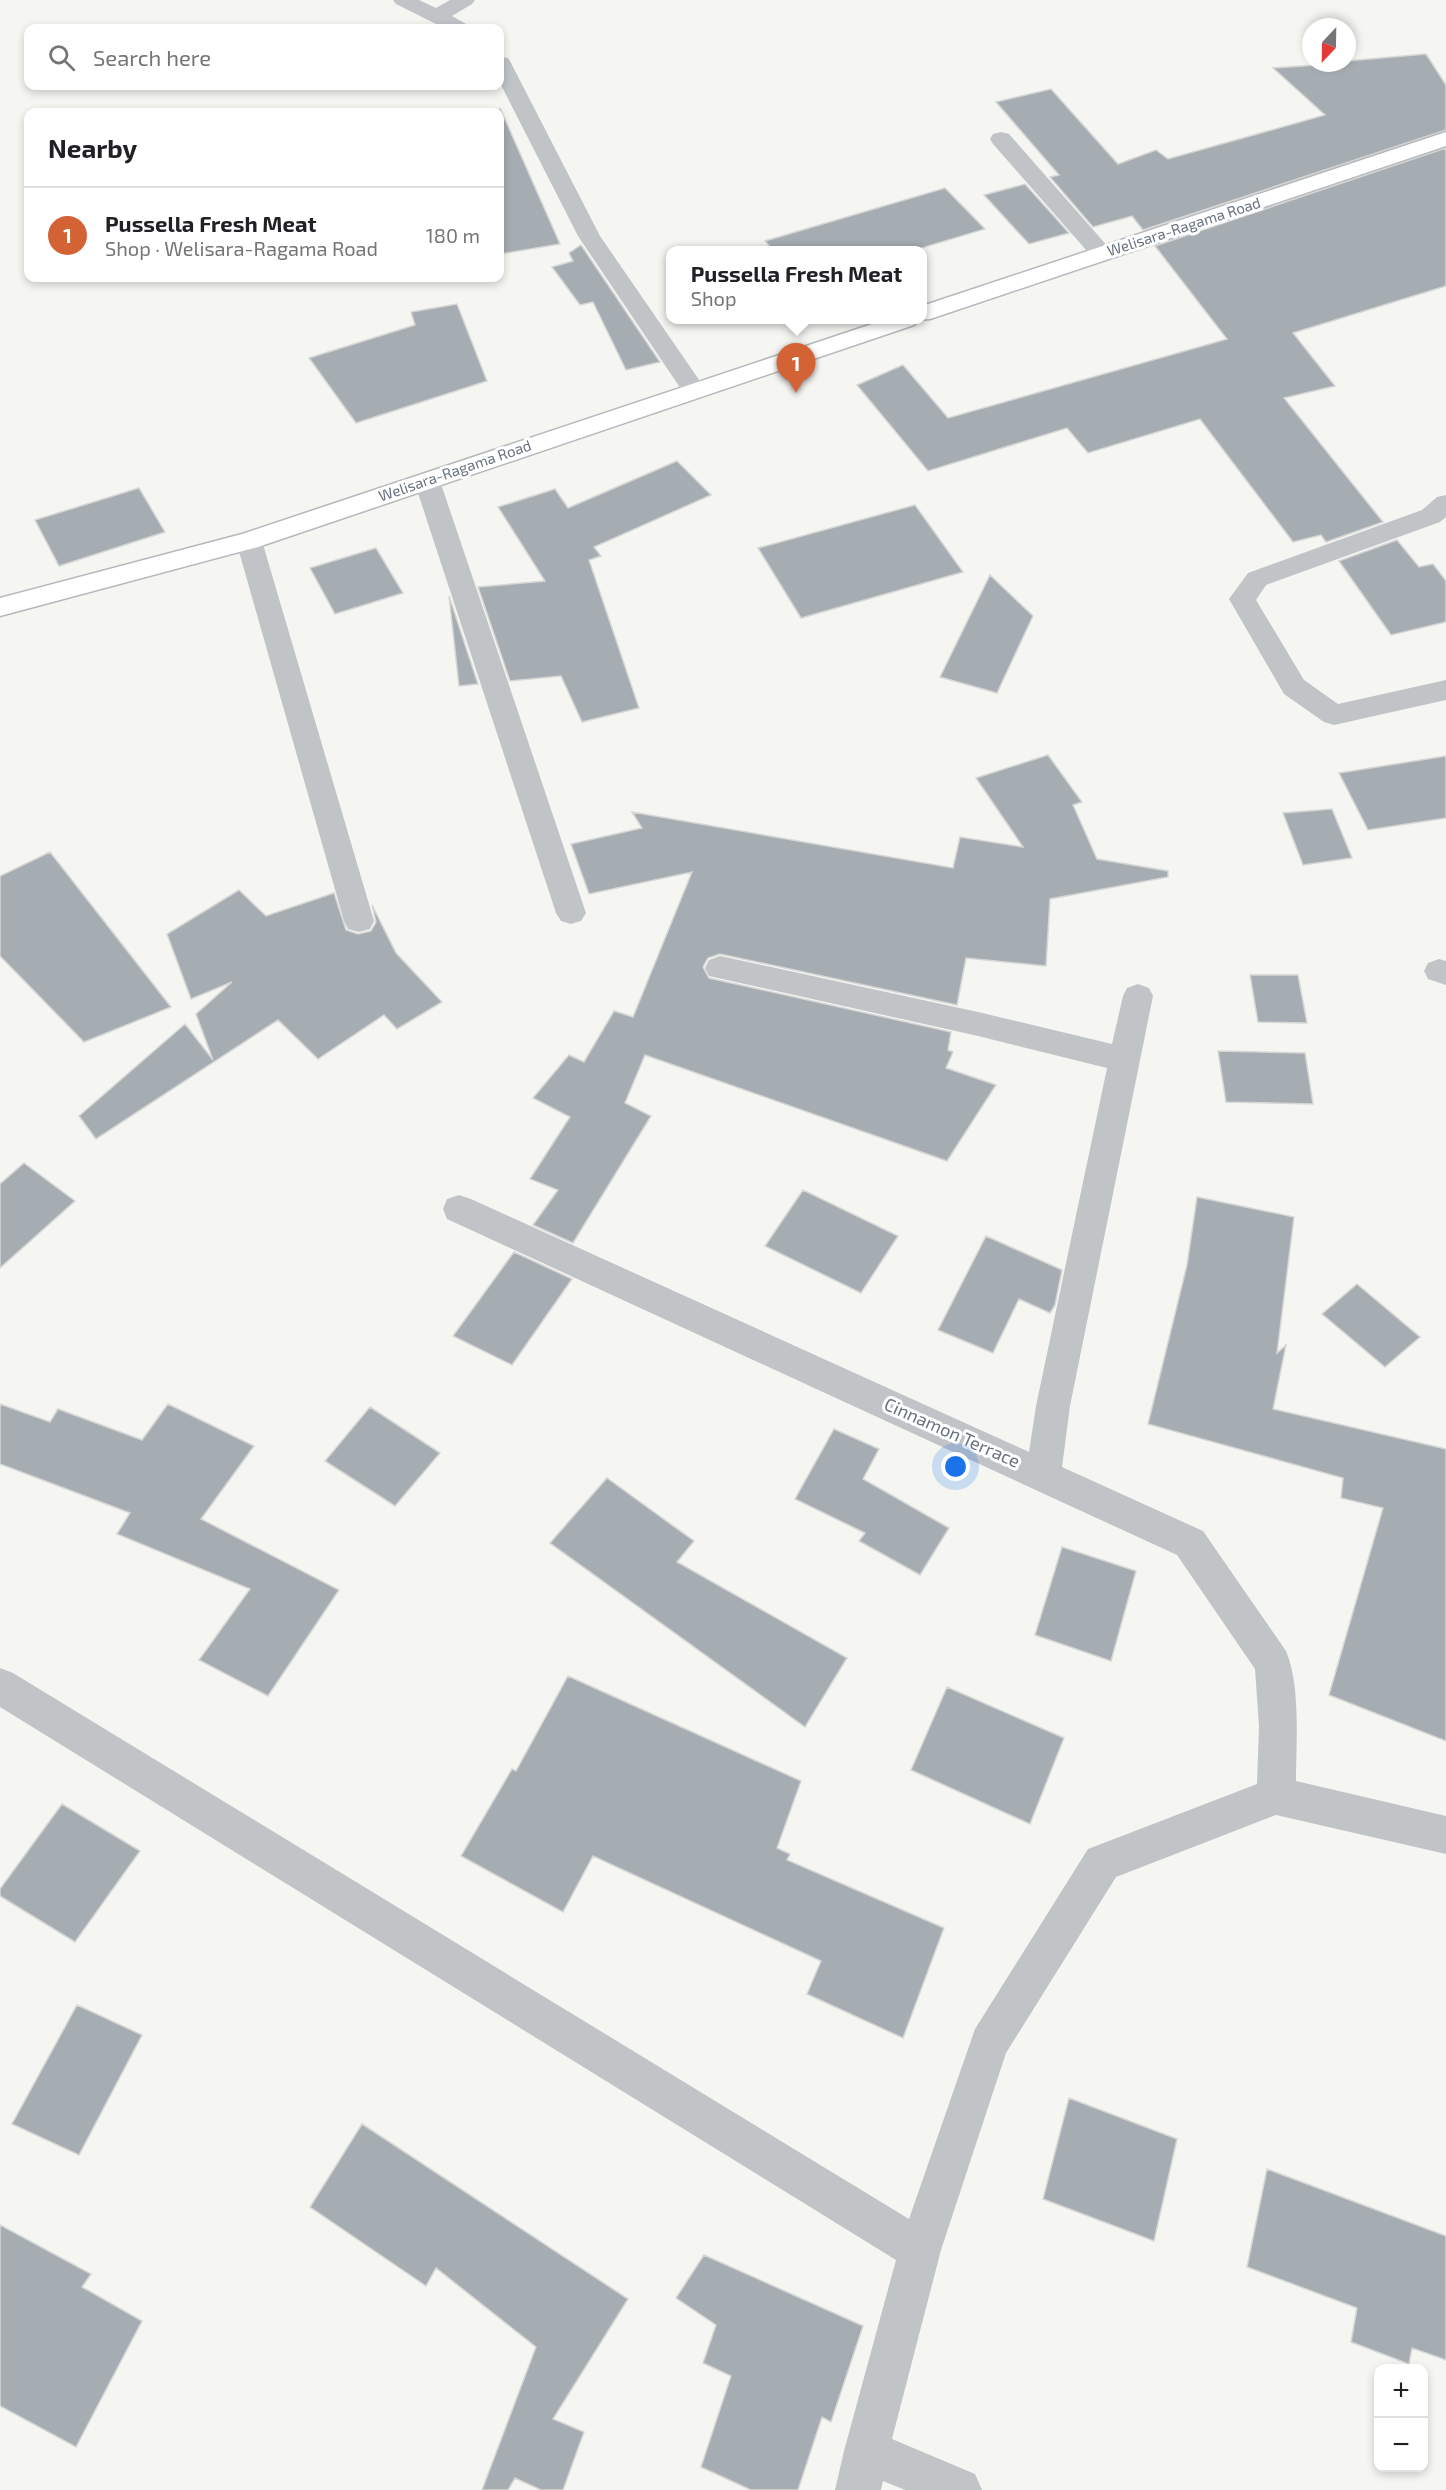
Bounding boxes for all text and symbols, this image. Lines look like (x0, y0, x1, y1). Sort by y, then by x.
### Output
north arrow (1302, 18, 1356, 72)
search box (24, 24, 504, 90)
icon: search (45, 41, 78, 74)
text: Search here (93, 44, 211, 70)
text: Nearby (48, 132, 137, 163)
street label: Welisara-Ragama Road (1105, 193, 1263, 259)
text: Pussella Fresh Meat (105, 210, 316, 236)
text: 1 (63, 223, 72, 247)
text: 180 m (426, 223, 480, 247)
text: Shop · Welisara-Ragama Road (105, 236, 378, 260)
popup (666, 246, 927, 324)
text: Pussella Fresh Meat (691, 260, 902, 286)
text: Shop (691, 286, 737, 310)
pin: 1 (776, 344, 816, 393)
street label: Welisara-Ragama Road (376, 435, 533, 505)
street label: Cinnamon Terrace (881, 1392, 1024, 1472)
your location (941, 1452, 970, 1481)
map controls (1374, 2364, 1428, 2472)
button: + (1374, 2364, 1428, 2418)
button: − (1374, 2418, 1428, 2472)

